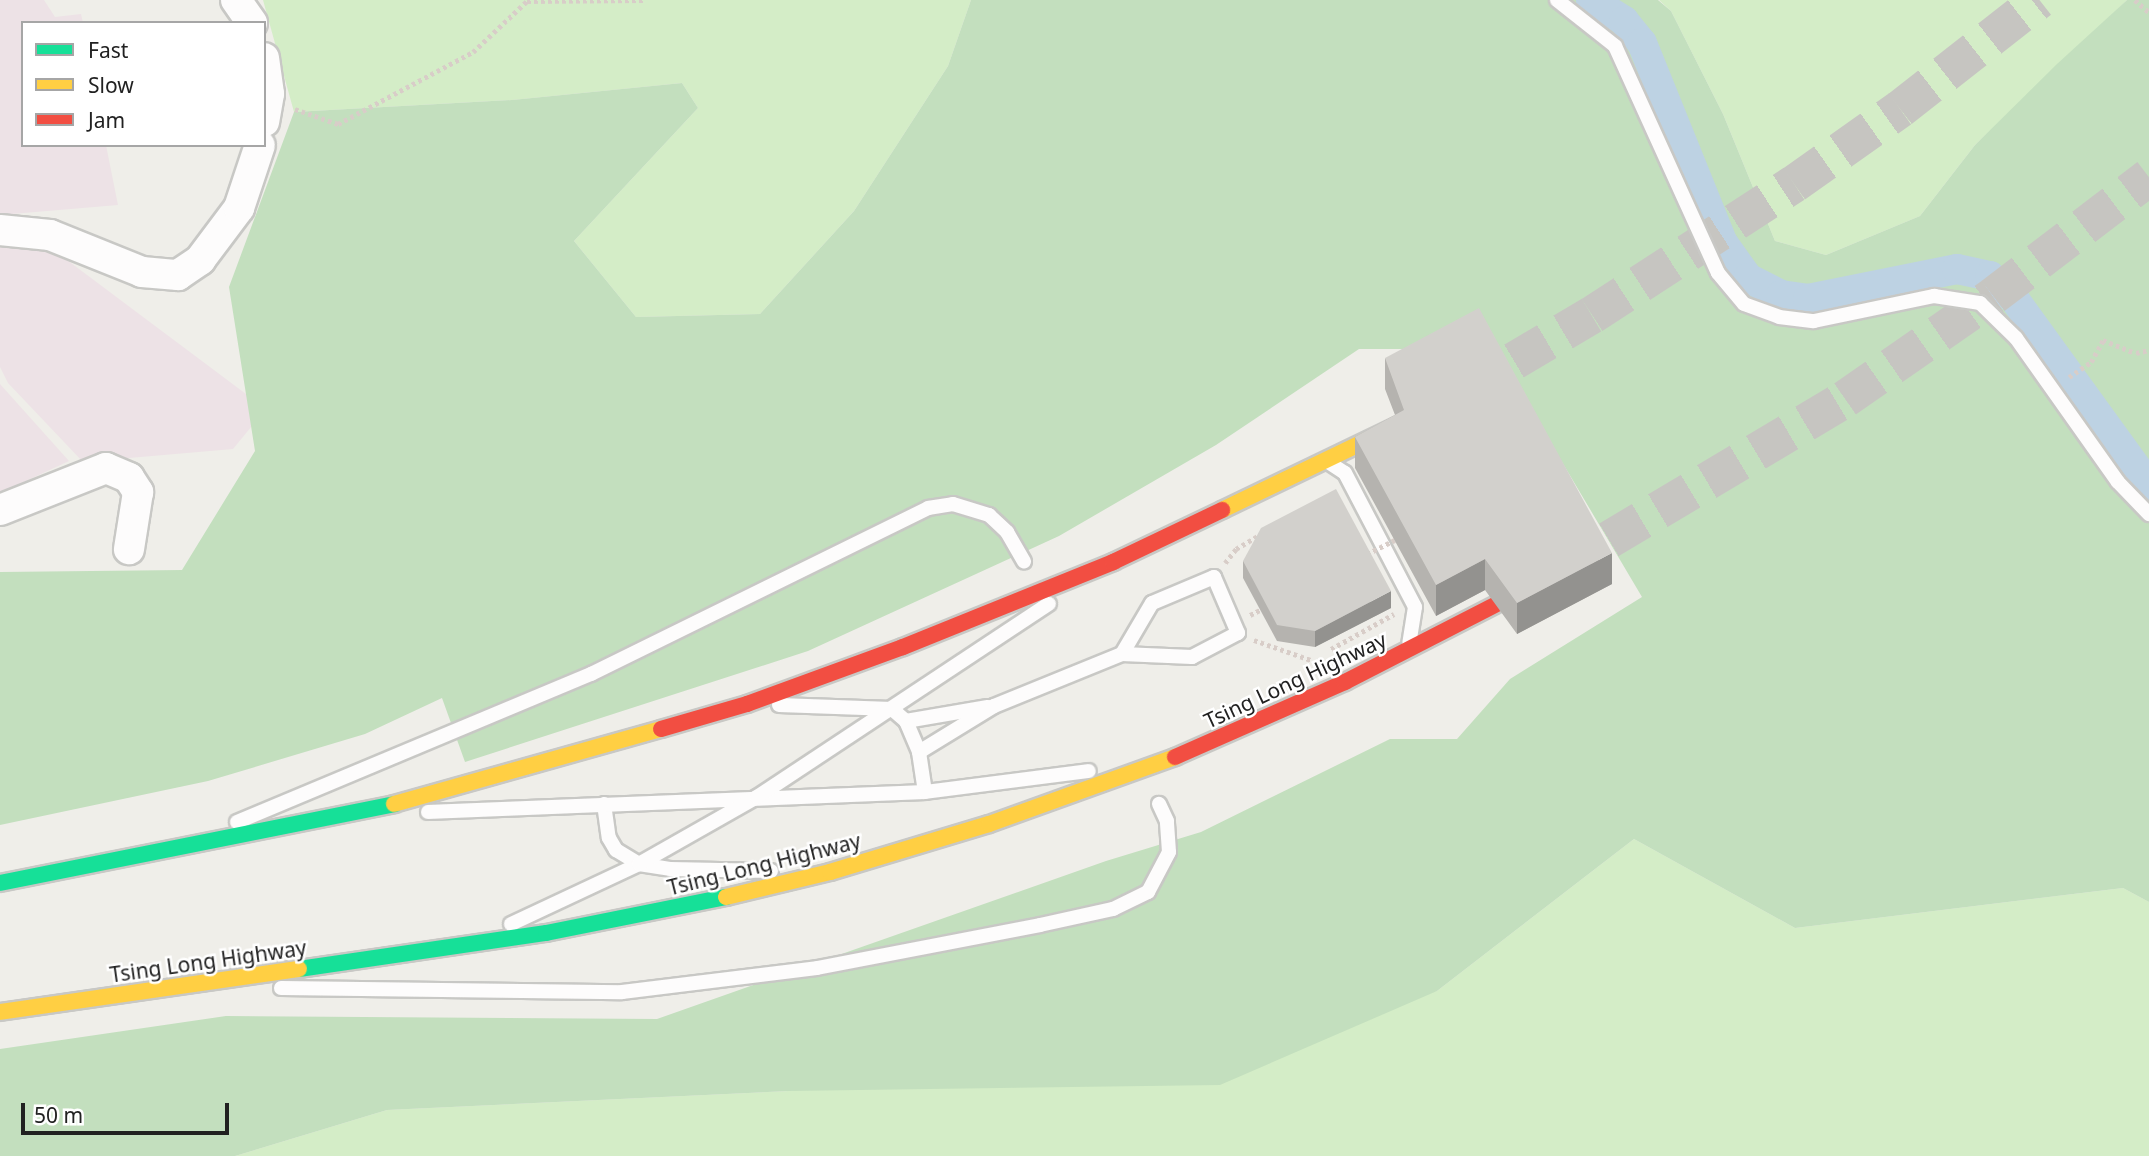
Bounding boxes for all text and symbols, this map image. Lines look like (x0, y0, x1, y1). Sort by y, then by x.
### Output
legend (21, 21, 266, 147)
text: Fast (88, 36, 128, 64)
text: Slow (88, 71, 134, 99)
text: Jam (88, 106, 125, 134)
street label: Tsing Long Highway (1200, 627, 1390, 733)
street label: Tsing Long Highway (665, 828, 863, 900)
street label: Tsing Long Highway (108, 935, 308, 987)
scale bar (24, 1090, 233, 1134)
text: 50 m (34, 1101, 83, 1129)

